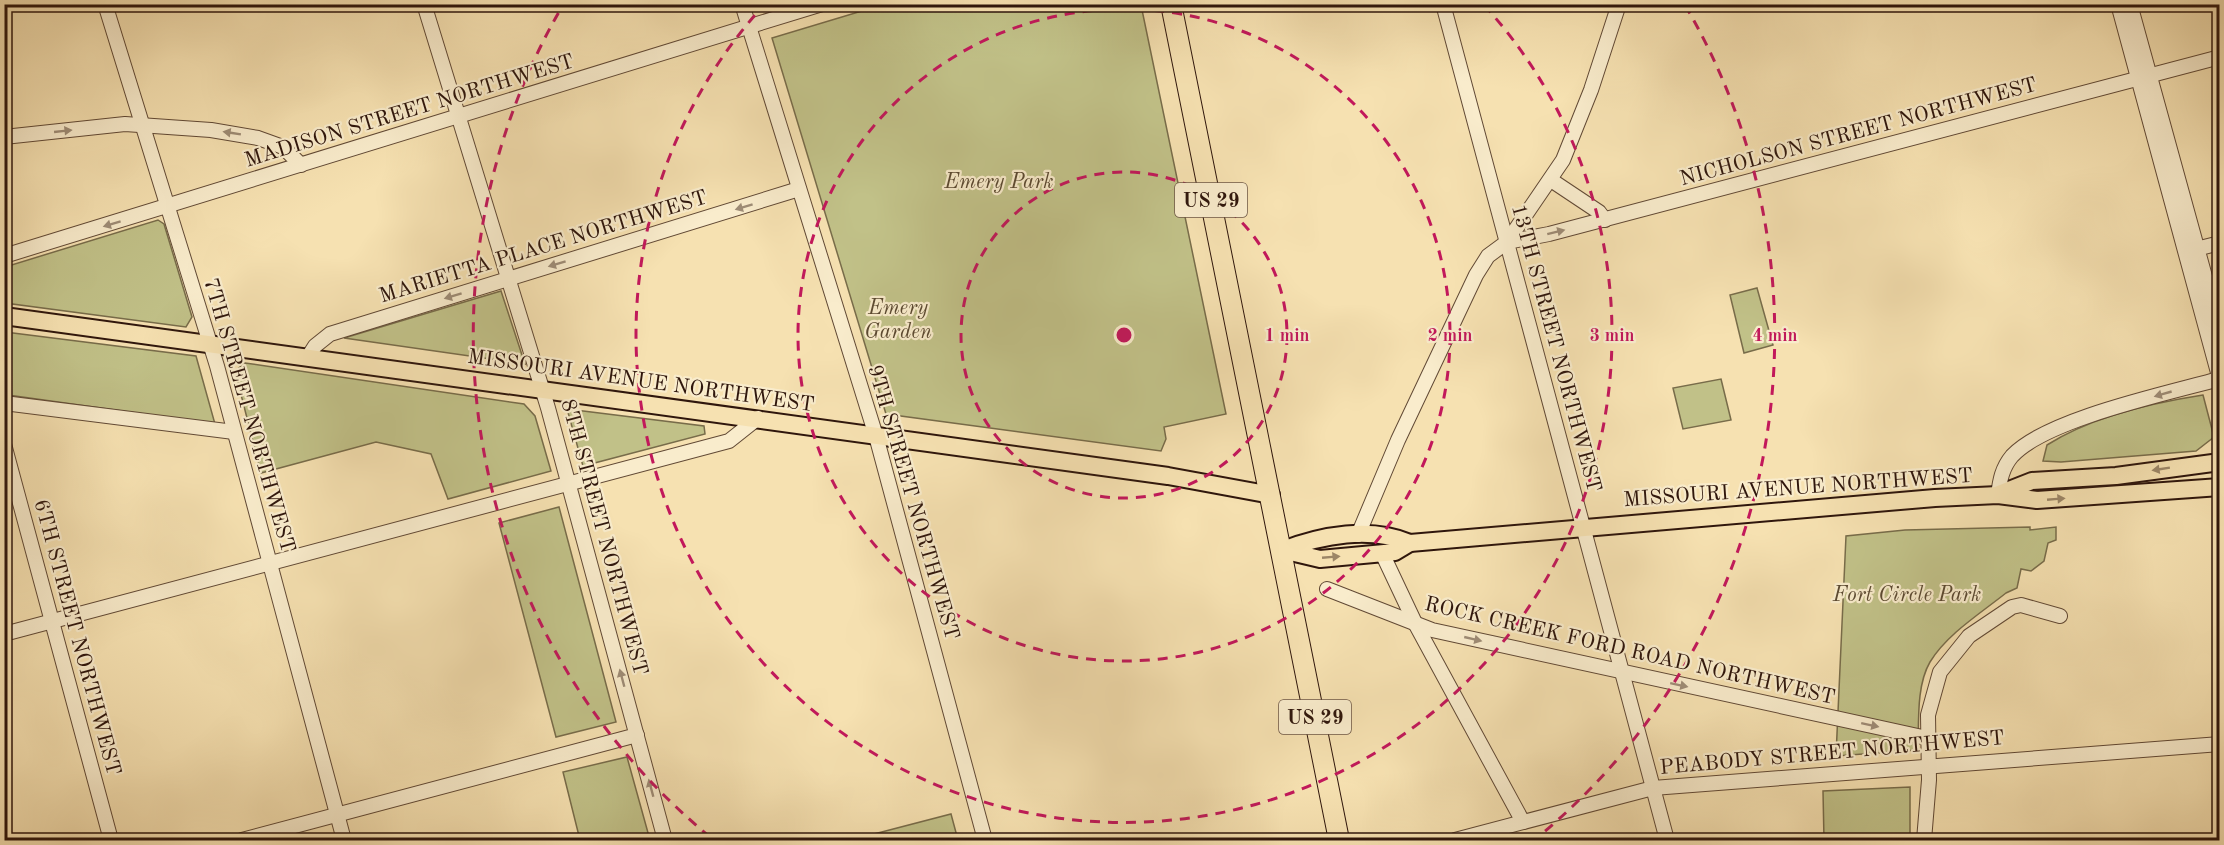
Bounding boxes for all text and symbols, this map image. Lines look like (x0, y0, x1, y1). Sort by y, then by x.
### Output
street label: MADISON STREET NORTHWEST (242, 51, 577, 172)
street label: NICHOLSON STREET NORTHWEST (1678, 75, 2039, 190)
one-way arrow (53, 126, 72, 136)
one-way arrow (222, 129, 241, 138)
park label: Emery Park (943, 172, 1054, 193)
road number: US 29 (1175, 183, 1247, 217)
street label: MARIETTA PLACE NORTHWEST (377, 187, 710, 307)
street label: 13TH STREET NORTHWEST (1507, 202, 1604, 495)
one-way arrow (734, 203, 752, 212)
one-way arrow (103, 220, 121, 229)
one-way arrow (1547, 227, 1565, 237)
one-way arrow (548, 260, 566, 269)
street label: 7TH STREET NORTHWEST (199, 276, 298, 555)
one-way arrow (444, 292, 462, 301)
park label: Emery Garden (864, 298, 932, 343)
centre of rings (1114, 325, 1134, 345)
text: 1 min (1264, 327, 1310, 345)
text: 2 min (1427, 327, 1473, 345)
text: 3 min (1589, 327, 1635, 345)
text: 4 min (1752, 327, 1798, 345)
street label: MISSOURI AVENUE NORTHWEST (466, 347, 816, 416)
street label: 9TH STREET NORTHWEST (863, 363, 962, 642)
one-way arrow (2154, 390, 2172, 400)
street label: 8TH STREET NORTHWEST (557, 397, 651, 678)
one-way arrow (2152, 464, 2171, 473)
street label: MISSOURI AVENUE NORTHWEST (1623, 466, 1974, 511)
one-way arrow (2047, 494, 2066, 504)
street label: 6TH STREET NORTHWEST (30, 497, 124, 778)
one-way arrow (1322, 552, 1341, 562)
park label: Fort Circle Park (1832, 585, 1981, 606)
street label: ROCK CREEK FORD ROAD NORTHWEST (1422, 594, 1837, 709)
one-way arrow (1464, 635, 1483, 644)
one-way arrow (617, 669, 626, 687)
one-way arrow (1670, 680, 1688, 690)
road number: US 29 (1279, 700, 1351, 734)
one-way arrow (1861, 721, 1879, 731)
street label: PEABODY STREET NORTHWEST (1659, 728, 2005, 779)
one-way arrow (646, 778, 655, 796)

